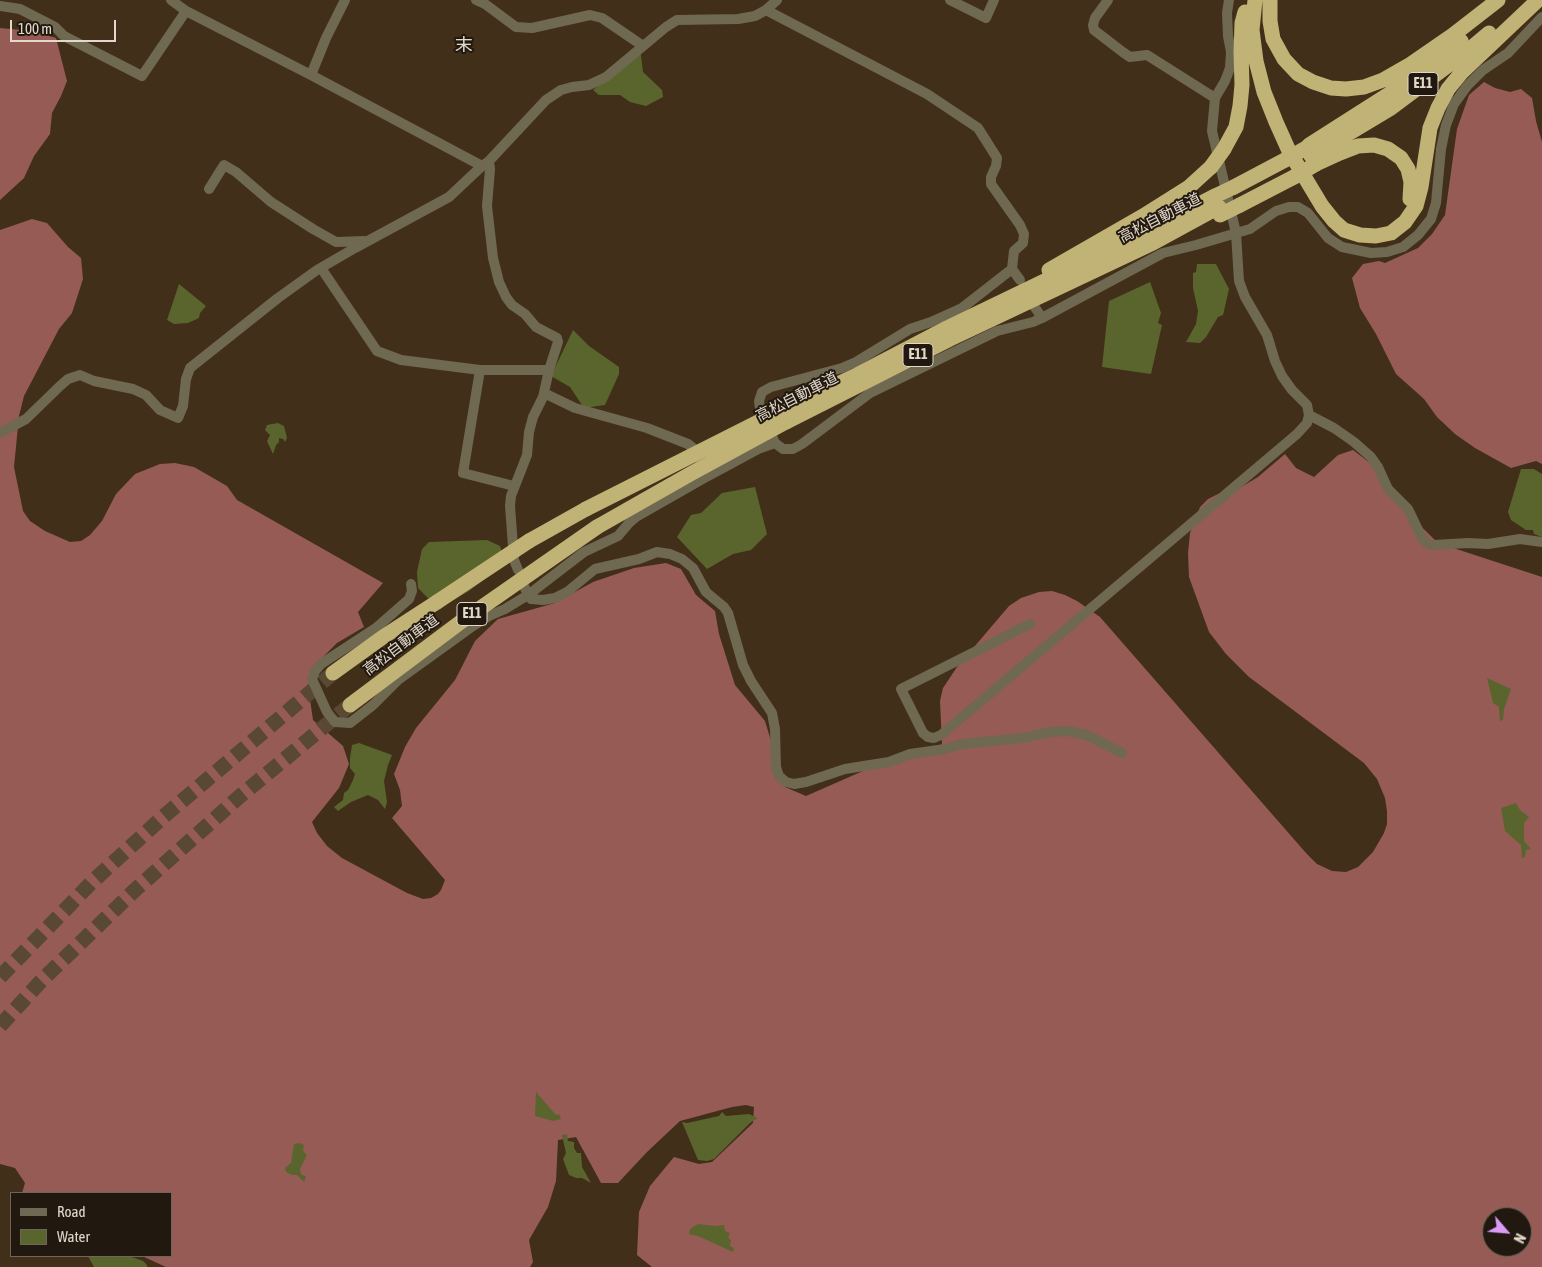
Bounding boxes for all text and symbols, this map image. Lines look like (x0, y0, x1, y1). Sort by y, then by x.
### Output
scale bar (12, 10, 119, 42)
text: 100 m (18, 20, 52, 37)
district label: 末 (455, 34, 473, 56)
road number: E11 (1408, 72, 1438, 96)
street label: 高松自動車道 (1116, 190, 1204, 246)
road number: E11 (903, 344, 933, 366)
street label: 高松自動車道 (753, 369, 841, 425)
road number: E11 (457, 602, 487, 626)
street label: 高松自動車道 (360, 611, 442, 679)
legend (10, 1192, 172, 1257)
text: Road (57, 1203, 86, 1220)
north arrow (1482, 1207, 1532, 1257)
text: Water (57, 1228, 90, 1245)
text: N (1510, 1231, 1528, 1246)

